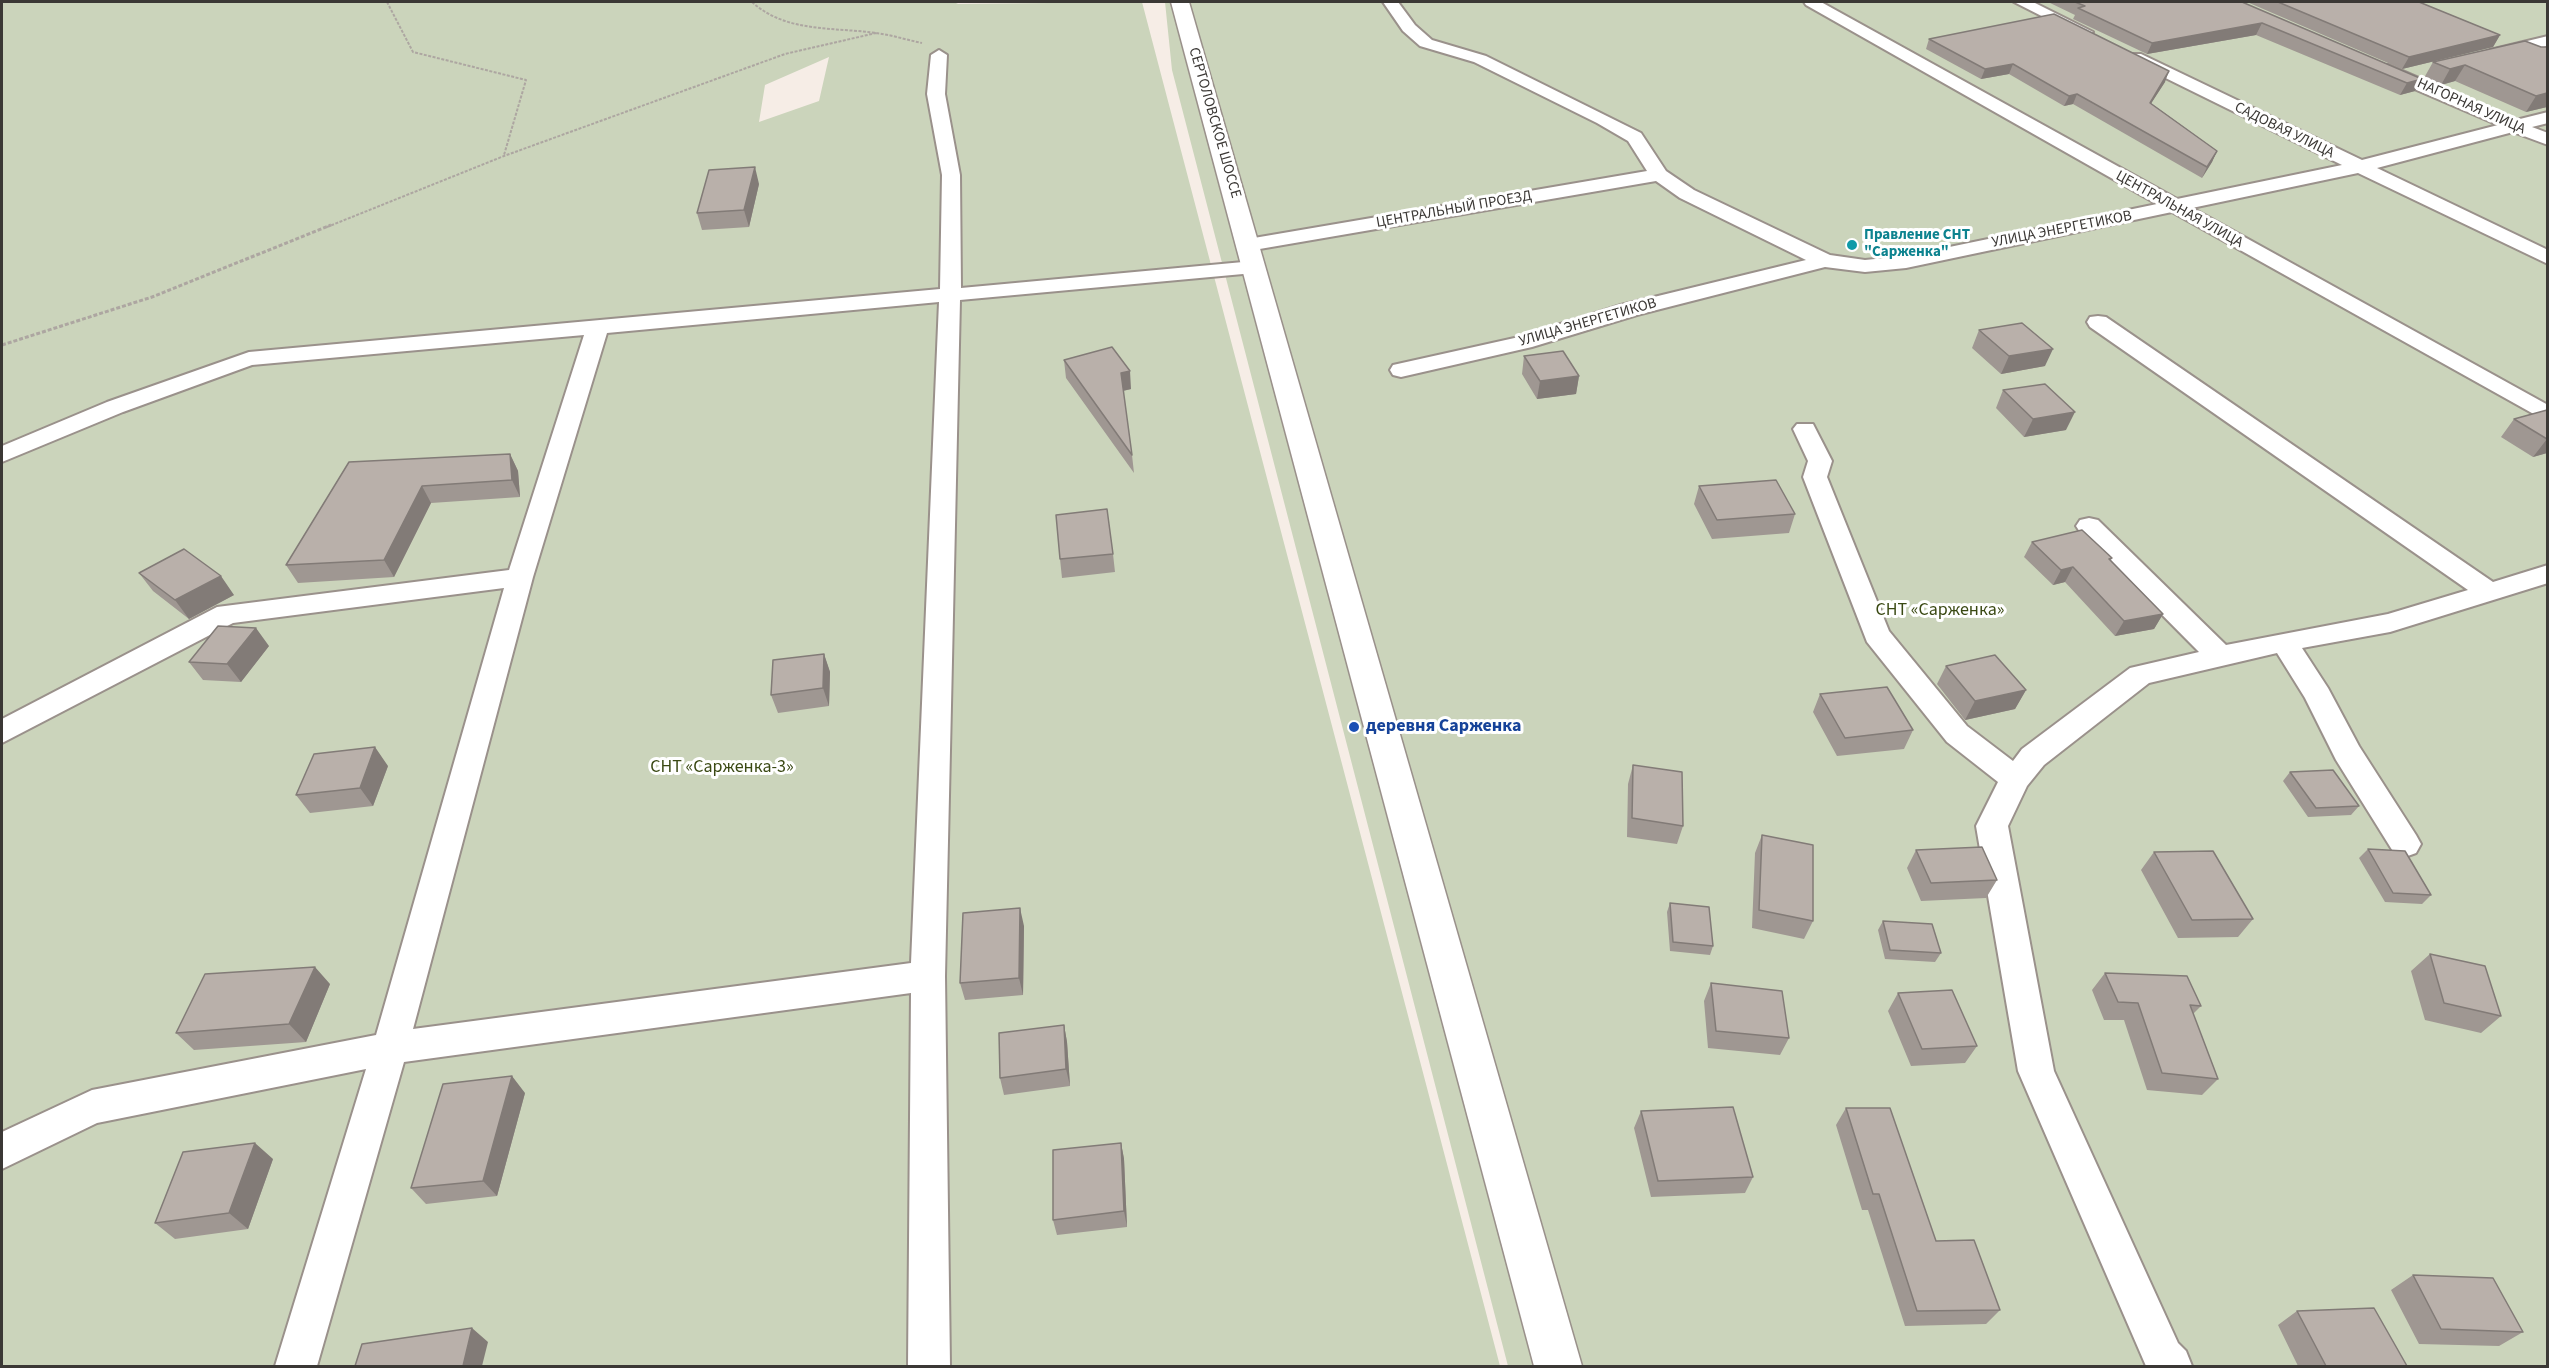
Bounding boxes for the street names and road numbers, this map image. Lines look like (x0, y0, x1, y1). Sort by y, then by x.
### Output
street label: СЕРТОЛОВСКОЕ ШОССЕ (1184, 46, 1244, 200)
street label: НАГОРНАЯ УЛИЦА (2414, 75, 2528, 139)
street label: САДОВАЯ УЛИЦА (2231, 99, 2337, 163)
street label: ЦЕНТРАЛЬНАЯ УЛИЦА (2112, 167, 2246, 253)
street label: ЦЕНТРАЛЬНЫЙ ПРОЕЗД (1375, 187, 1533, 233)
street label: УЛИЦА ЭНЕРГЕТИКОВ (1990, 208, 2134, 252)
street label: УЛИЦА ЭНЕРГЕТИКОВ (1517, 295, 1659, 351)

